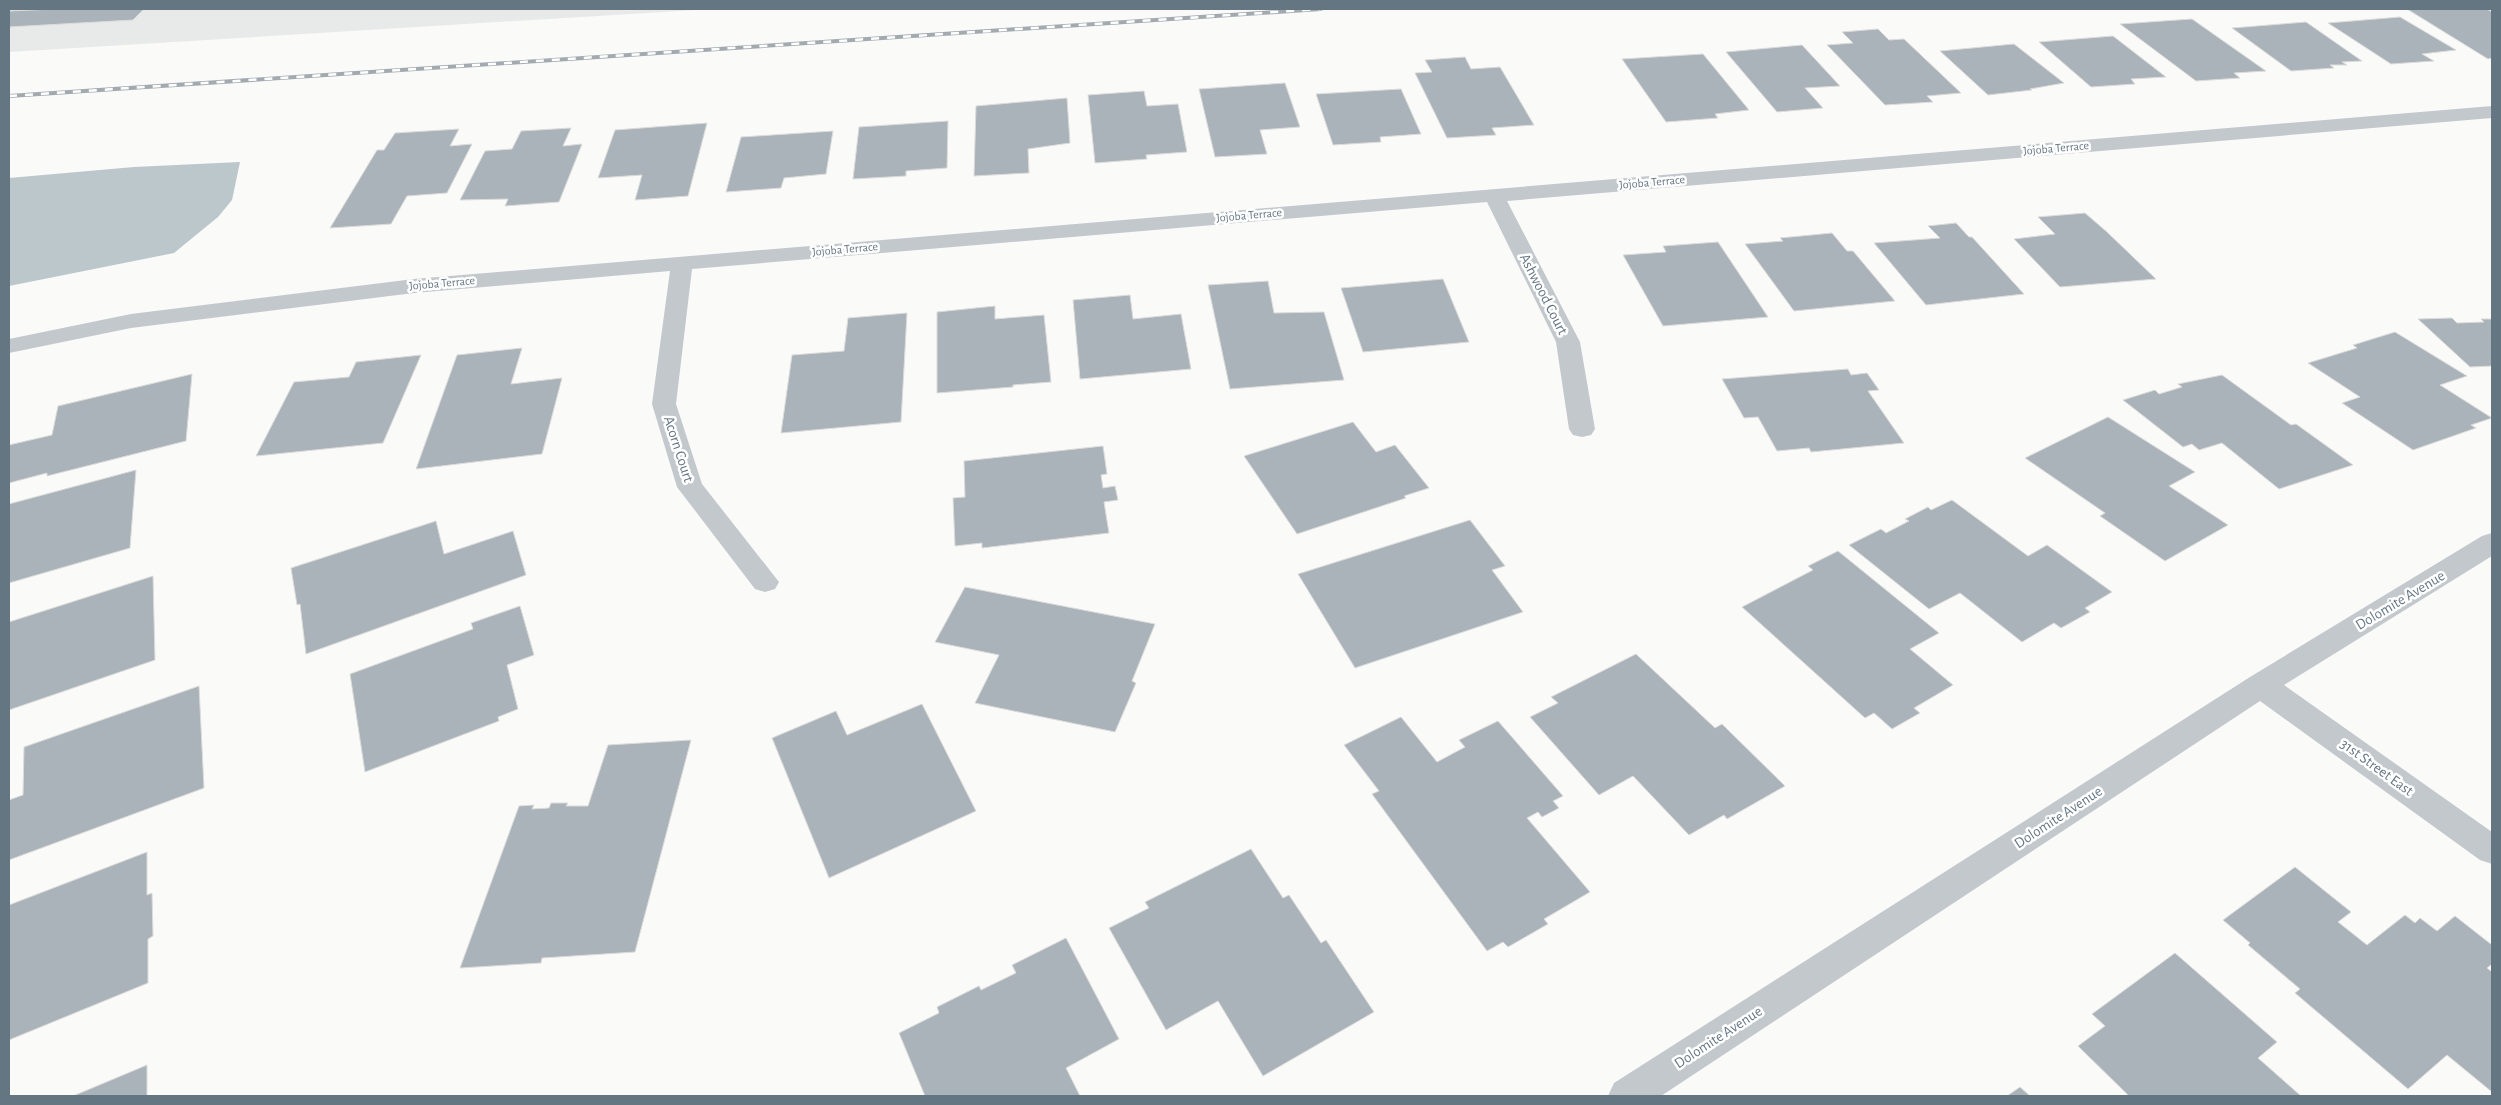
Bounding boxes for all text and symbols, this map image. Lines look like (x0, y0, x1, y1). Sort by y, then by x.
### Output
street label: Jojoba Terrace (2023, 139, 2090, 158)
street label: Jojoba Terrace (1619, 173, 1686, 192)
street label: Jojoba Terrace (1216, 206, 1283, 225)
street label: Jojoba Terrace (812, 240, 879, 259)
street label: Ashwood Court (1517, 251, 1570, 337)
street label: Jojoba Terrace (409, 274, 476, 293)
street label: Acorn Court (661, 414, 696, 484)
street label: Dolomite Avenue (2353, 568, 2448, 633)
street label: 31st Street East (2337, 736, 2416, 799)
street label: Dolomite Avenue (2012, 783, 2105, 851)
street label: Dolomite Avenue (1672, 1003, 1765, 1071)

